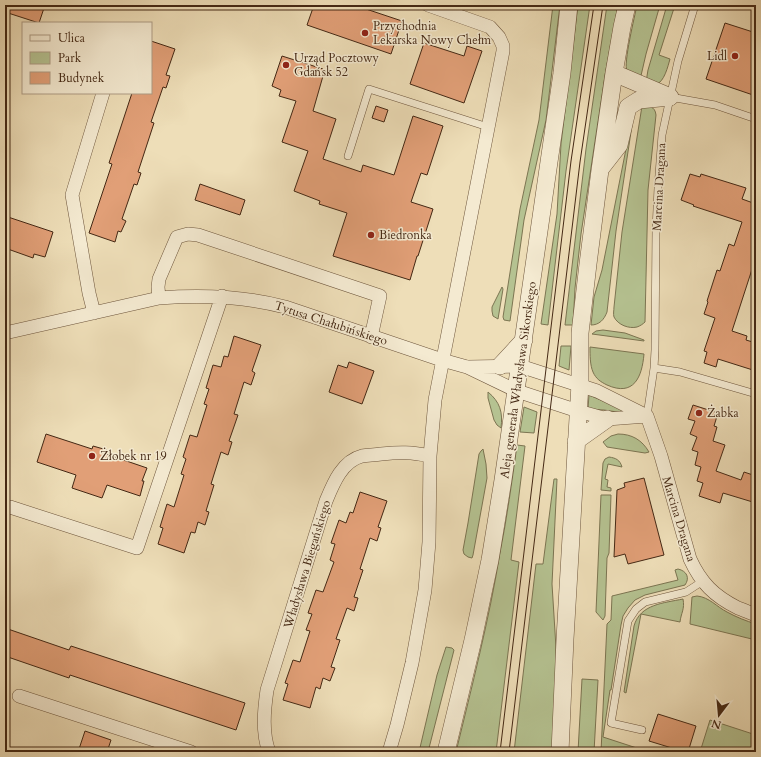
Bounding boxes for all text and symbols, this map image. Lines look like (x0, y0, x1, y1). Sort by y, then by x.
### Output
place label: Przychodnia Lekarska Nowy Chełm (373, 18, 492, 48)
legend (22, 22, 152, 94)
marker: Przychodnia Lekarska Nowy Chełm (360, 28, 370, 38)
text: Ulica (58, 30, 86, 46)
place label: Lidl (707, 48, 727, 64)
text: Park (58, 50, 82, 66)
place label: Urząd Pocztowy Gdańsk 52 (294, 50, 380, 80)
marker: Lidl (730, 51, 740, 61)
marker: Urząd Pocztowy Gdańsk 52 (281, 60, 291, 70)
text: Budynek (58, 70, 105, 86)
street label: Marcina Dragana (649, 142, 669, 231)
place label: Biedronka (379, 227, 432, 243)
marker: Biedronka (366, 230, 376, 240)
street label: Aleja generała Władysława Sikorskiego (496, 280, 540, 480)
street label: Tytusa Chałubińskiego (272, 297, 390, 349)
place label: Żabka (707, 404, 740, 421)
marker: Żabka (694, 408, 704, 418)
place label: Żłobek nr 19 (100, 447, 167, 464)
marker: Żłobek nr 19 (87, 451, 97, 461)
street label: Marcina Dragana (658, 475, 700, 564)
street label: Władysława Biegańskiego (280, 497, 334, 631)
north arrow (699, 695, 739, 735)
text: N (709, 715, 723, 733)

